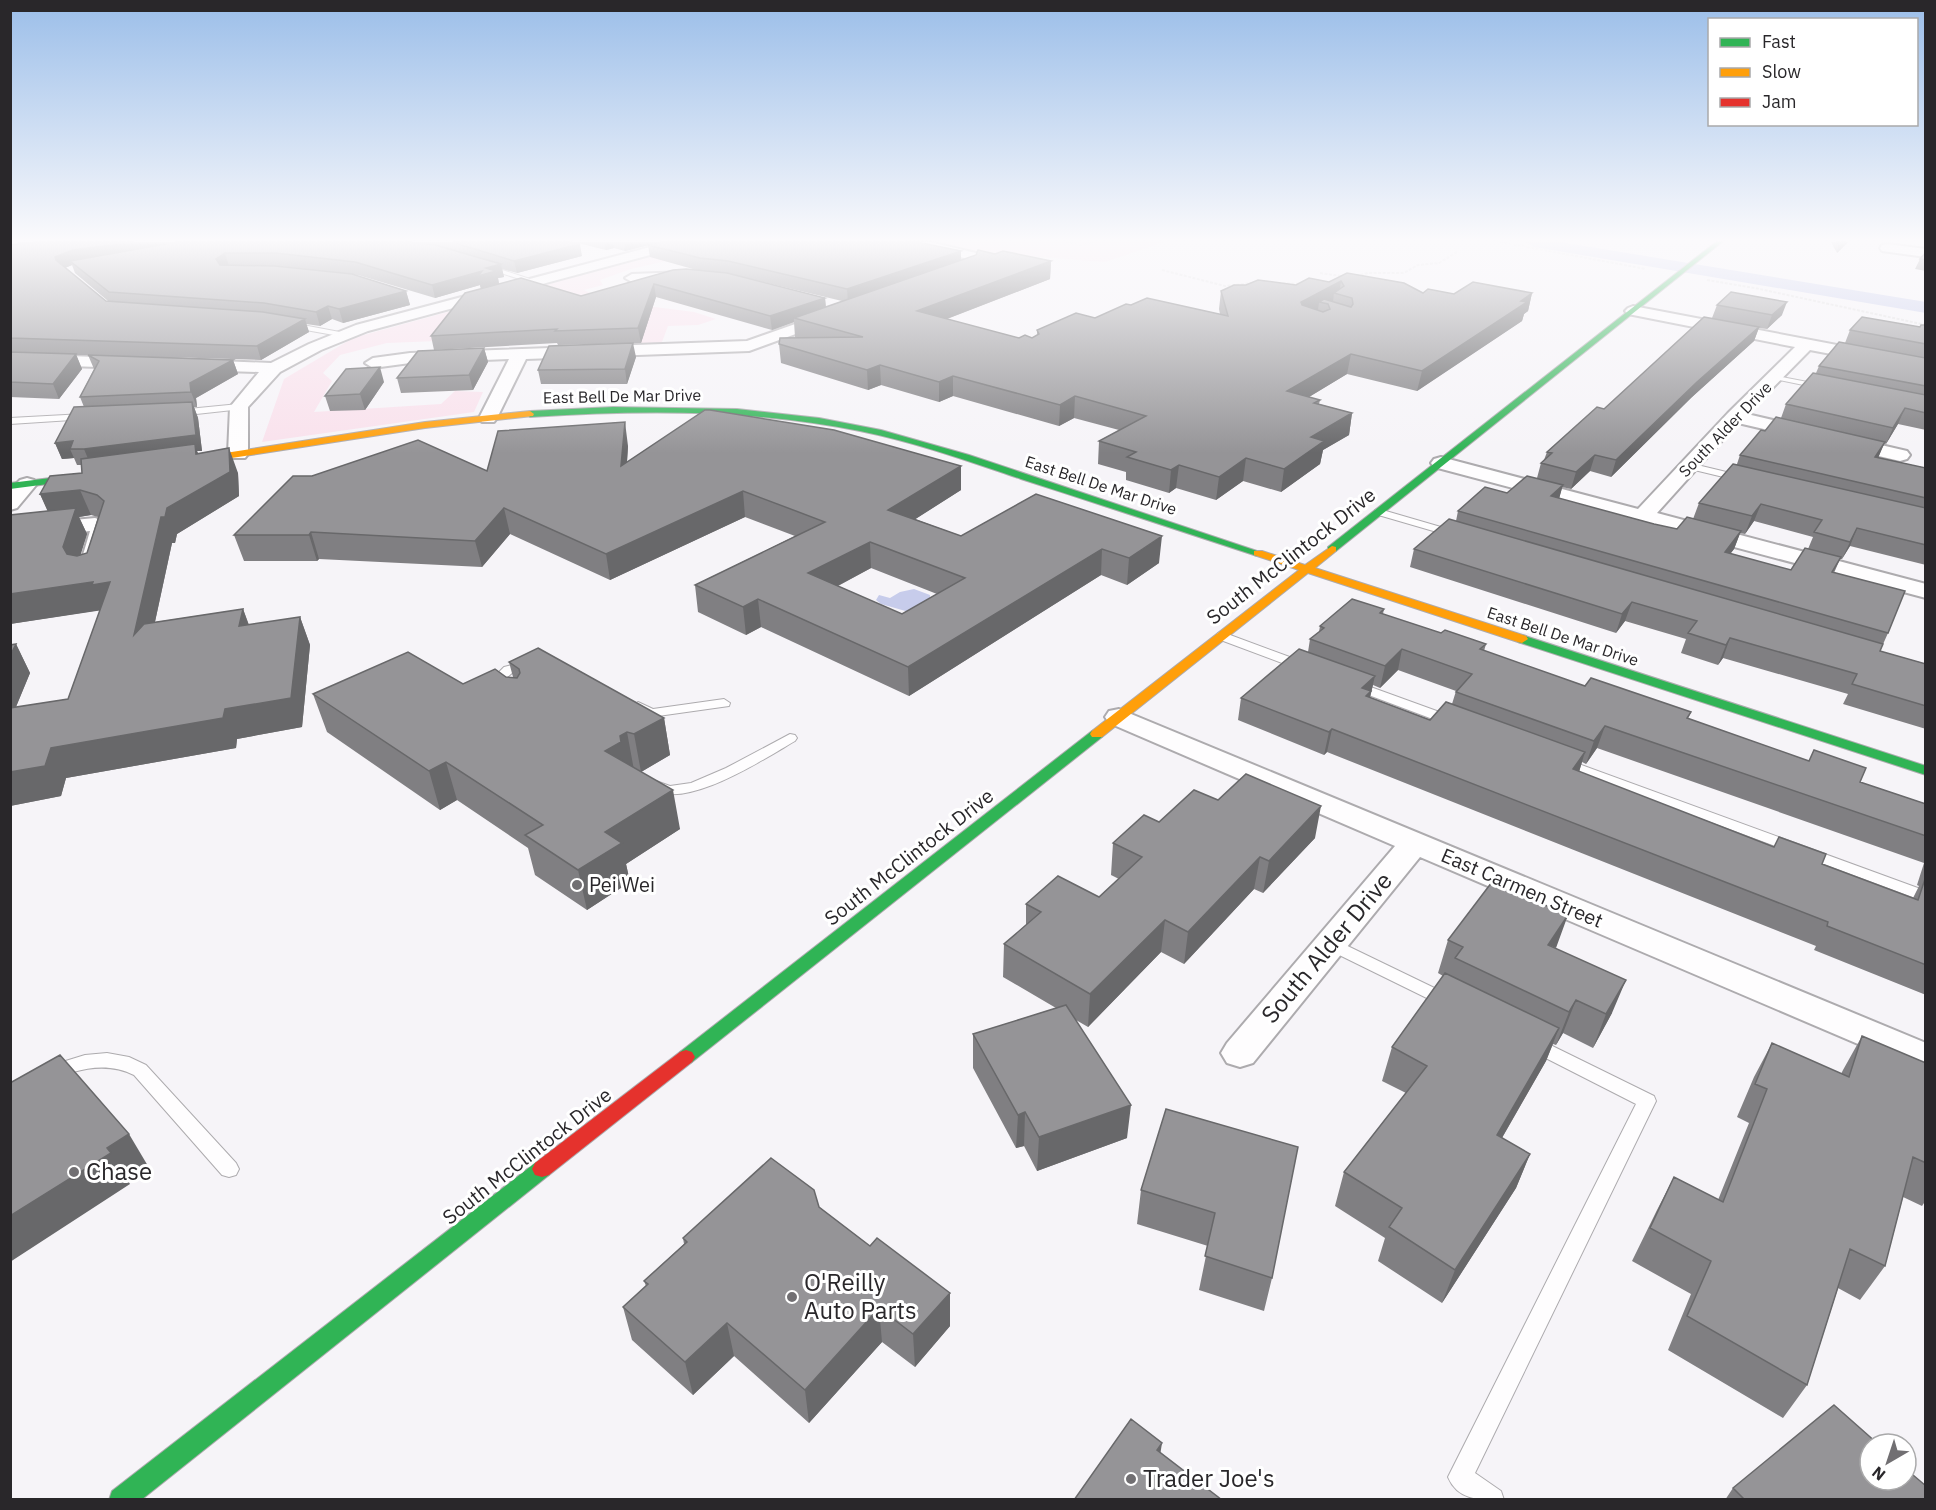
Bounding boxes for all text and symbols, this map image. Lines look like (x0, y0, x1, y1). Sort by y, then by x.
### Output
legend (1708, 18, 1918, 126)
text: Fast (1762, 30, 1796, 53)
text: Slow (1762, 60, 1801, 83)
text: Jam (1762, 90, 1797, 113)
street label: South Alder Drive (1674, 377, 1776, 481)
street label: East Bell De Mar Drive (543, 385, 701, 407)
street label: East Bell De Mar Drive (1023, 451, 1180, 519)
street label: South McClintock Drive (1201, 481, 1381, 630)
street label: East Bell De Mar Drive (1485, 602, 1642, 670)
street label: South McClintock Drive (819, 782, 999, 931)
street label: East Carmen Street (1437, 841, 1607, 934)
street label: South Alder Drive (1254, 865, 1399, 1030)
place label: Pei Wei (589, 871, 655, 898)
marker: Pei Wei (570, 878, 584, 892)
street label: South McClintock Drive (437, 1081, 617, 1230)
place label: Chase (86, 1155, 152, 1187)
marker: Chase (67, 1165, 81, 1179)
place label: O'Reilly Auto Parts (804, 1266, 917, 1326)
marker: O'Reilly Auto Parts (785, 1290, 799, 1304)
north arrow (1858, 1432, 1918, 1492)
place label: Trader Joe's (1143, 1462, 1275, 1494)
text: N (1868, 1462, 1889, 1485)
marker: Trader Joe's (1124, 1472, 1138, 1486)

